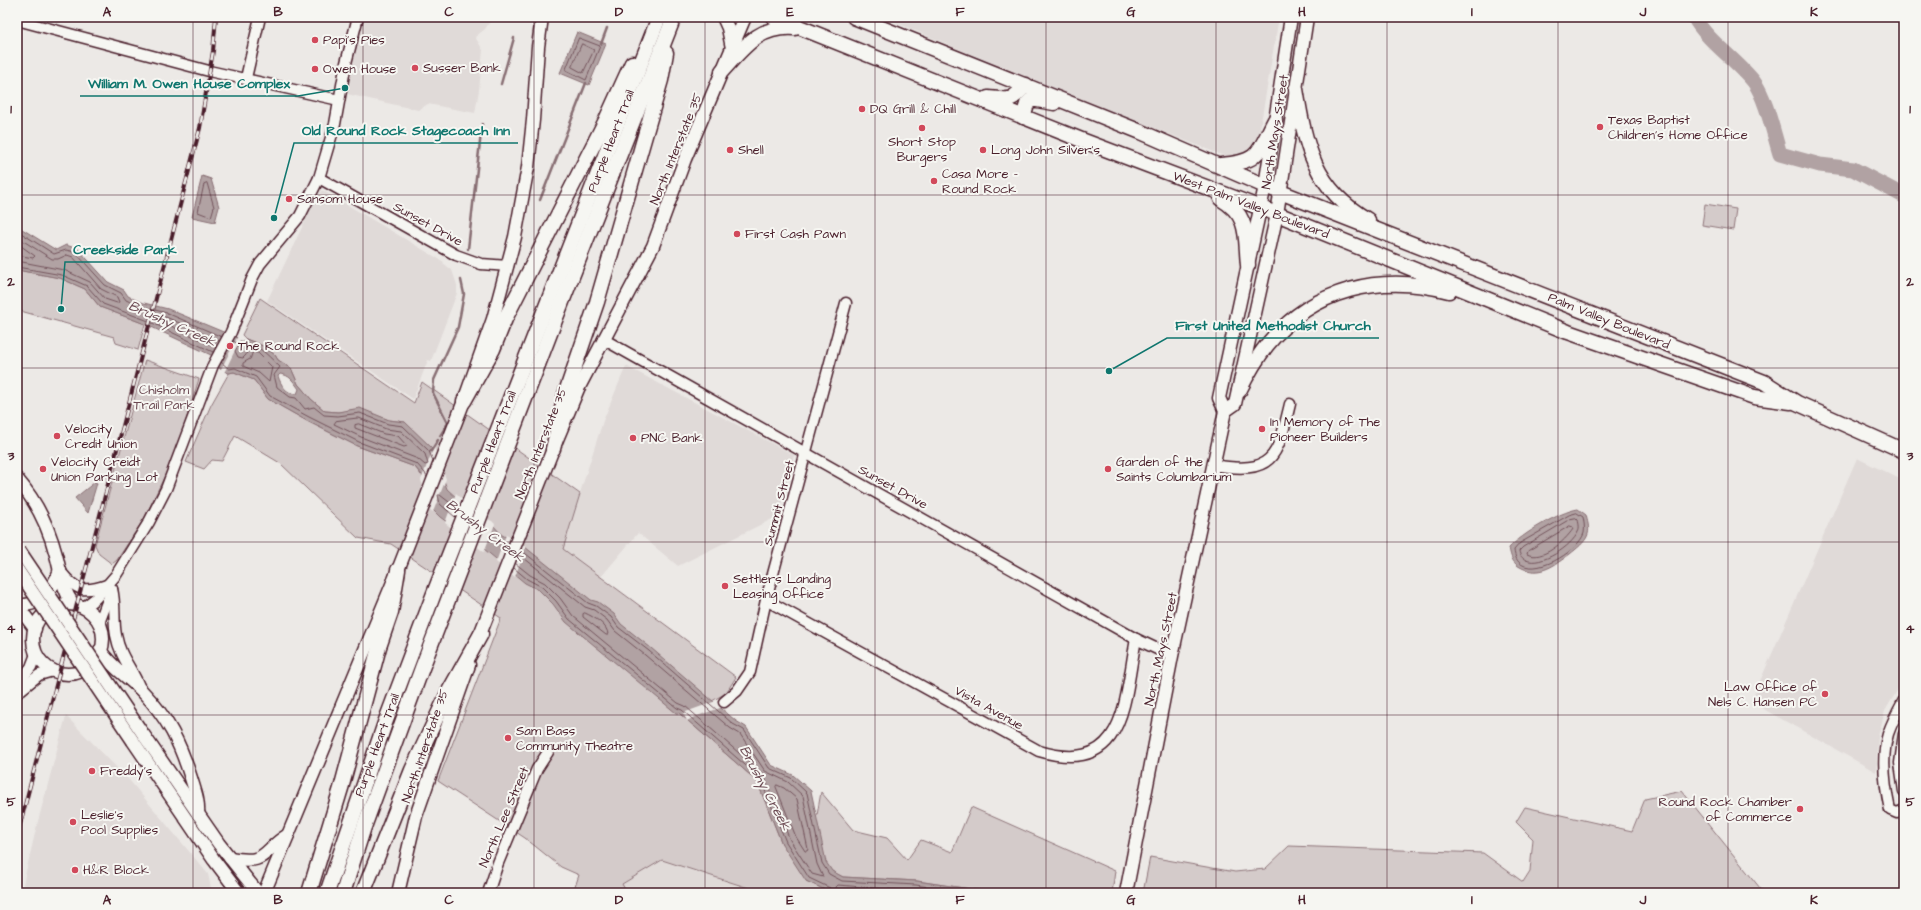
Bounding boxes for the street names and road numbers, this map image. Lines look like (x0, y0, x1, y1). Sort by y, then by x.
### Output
street label: North Mays Street (1257, 73, 1294, 191)
street label: Purple Heart Trail (583, 87, 639, 195)
street label: North Interstate 35 (645, 90, 707, 208)
street label: West Palm Valley Boulevard (1170, 167, 1332, 244)
street label: Sunset Drive (390, 198, 466, 250)
street label: Palm Valley Boulevard (1545, 288, 1673, 355)
street label: North Interstate 35 (510, 384, 572, 502)
street label: Purple Heart Trail (465, 388, 521, 496)
street label: Summit Street (759, 458, 799, 548)
street label: Sunset Drive (855, 461, 931, 513)
street label: North Mays Street (1140, 590, 1183, 708)
street label: Vista Avenue (951, 682, 1027, 734)
street label: North Interstate 35 (397, 687, 453, 805)
street label: Purple Heart Trail (350, 691, 404, 799)
street label: North Lee Street (475, 763, 534, 870)

